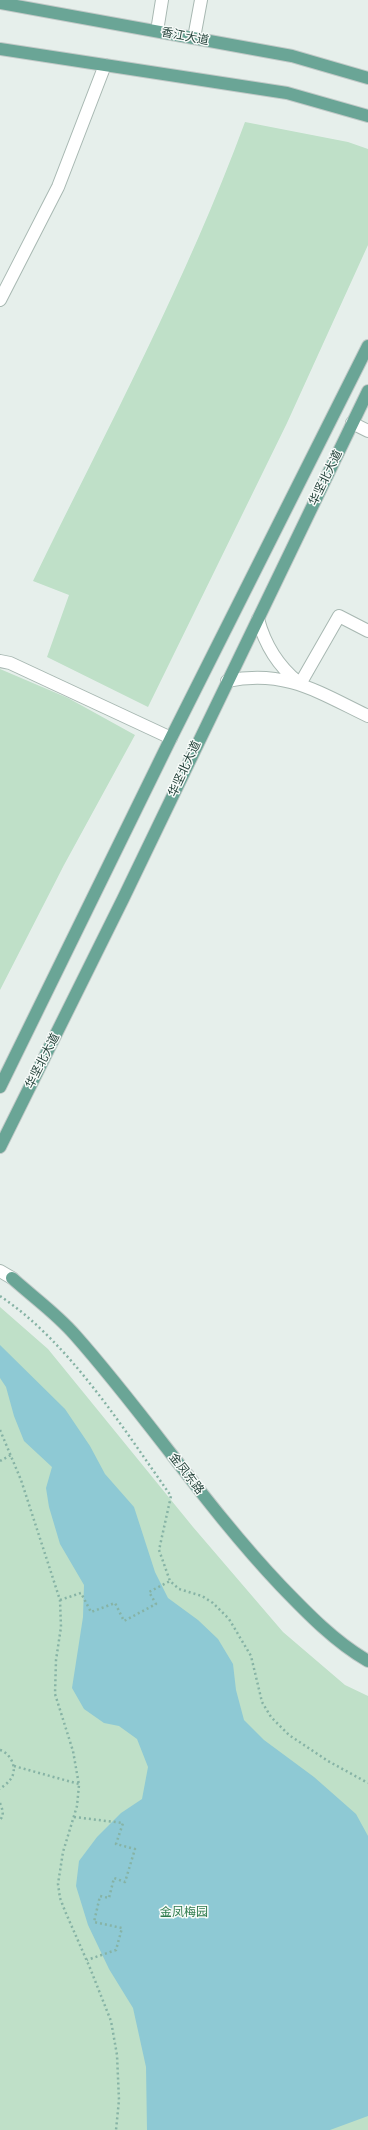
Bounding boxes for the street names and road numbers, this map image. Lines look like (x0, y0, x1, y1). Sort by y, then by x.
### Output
street label: 香江大道 (160, 25, 210, 49)
street label: 华坚北大道 (306, 448, 346, 508)
street label: 华坚北大道 (166, 739, 204, 799)
street label: 华坚北大道 (23, 1031, 63, 1091)
street label: 金凤东路 (166, 1451, 206, 1497)

